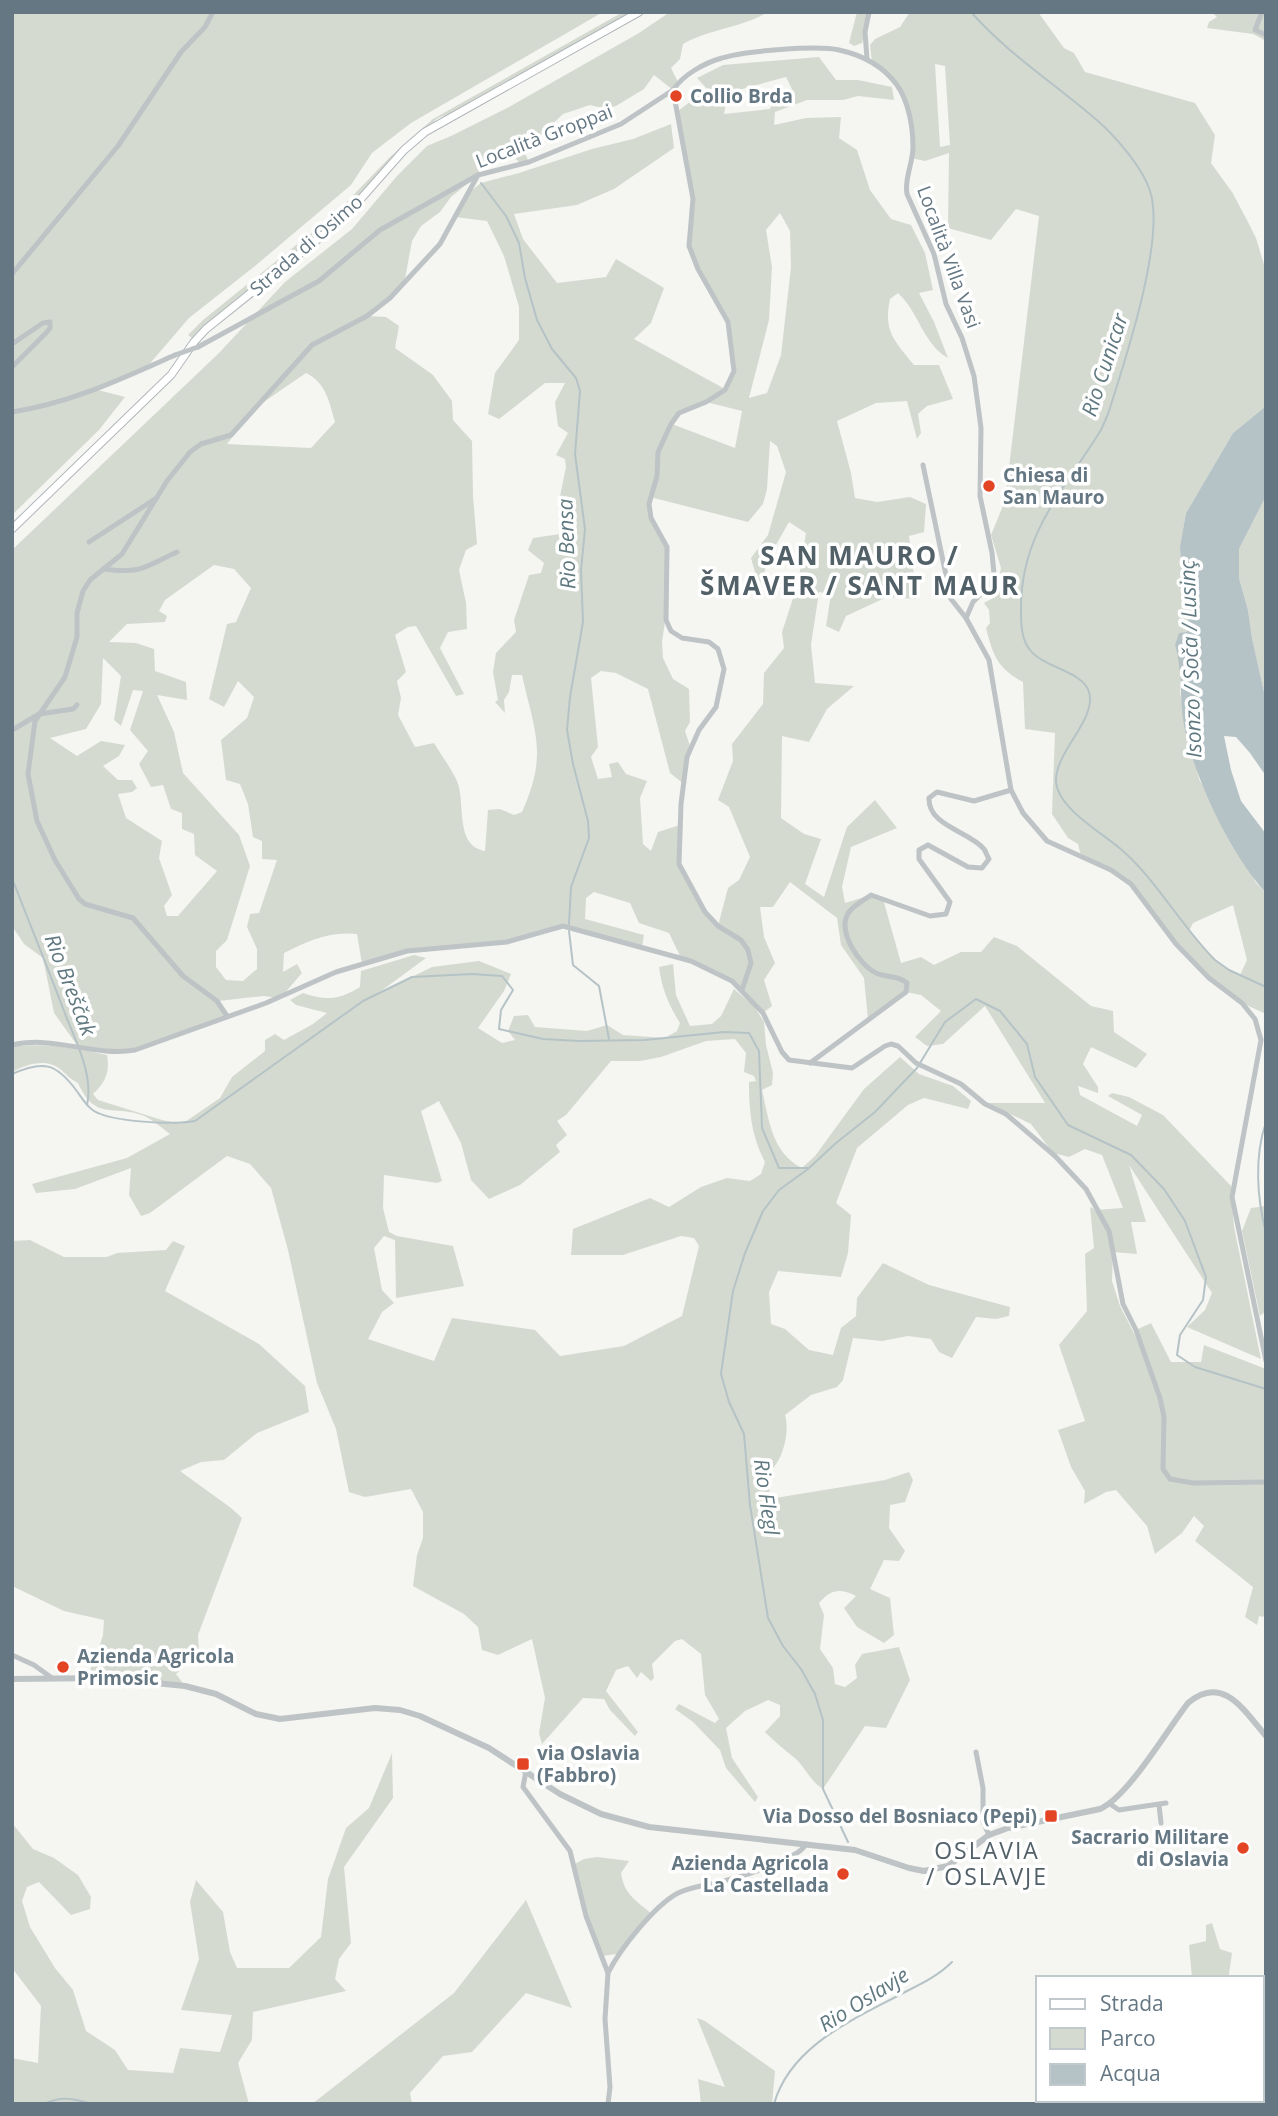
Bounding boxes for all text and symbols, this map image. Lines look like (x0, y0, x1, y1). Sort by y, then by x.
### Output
place label: Collio Brda (690, 83, 793, 109)
marker: Collio Brda (668, 88, 684, 104)
street label: Località Groppai (472, 98, 616, 174)
street label: Località Villa Vasi (911, 182, 987, 332)
street label: Strada di Osimo (244, 189, 368, 301)
water label: Rio Cunicar (1074, 309, 1134, 419)
place label: Chiesa di San Mauro (1003, 462, 1105, 510)
marker: Chiesa di San Mauro (981, 478, 997, 494)
water label: Rio Bensa (550, 498, 582, 590)
district label: SAN MAURO / ŠMAVER / SANT MAUR (700, 537, 1020, 603)
water label: Isonzo / Soča / Lusinç (1173, 559, 1207, 759)
water label: Rio Breščak (39, 930, 103, 1040)
water label: Rio Flegl (748, 1457, 786, 1537)
place label: Azienda Agricola Primosic (77, 1643, 234, 1691)
marker: Azienda Agricola Primosic (55, 1659, 71, 1675)
place label: via Oslavia (Fabbro) (537, 1740, 640, 1788)
marker: via Oslavia (Fabbro) (515, 1756, 531, 1772)
place label: Via Dosso del Bosniaco (Pepi) (763, 1803, 1037, 1829)
marker: Via Dosso del Bosniaco (Pepi) (1043, 1808, 1059, 1824)
place label: Sacrario Militare di Oslavia (1071, 1824, 1229, 1872)
district label: OSLAVIA / OSLAVJE (926, 1834, 1048, 1892)
marker: Sacrario Militare di Oslavia (1235, 1840, 1251, 1856)
place label: Azienda Agricola La Castellada (672, 1850, 829, 1898)
marker: Azienda Agricola La Castellada (835, 1866, 851, 1882)
water label: Rio Oslavje (813, 1960, 914, 2038)
legend (1036, 1976, 1264, 2102)
text: Strada (1100, 1989, 1164, 2017)
text: Parco (1100, 2024, 1156, 2052)
text: Acqua (1100, 2059, 1161, 2087)

